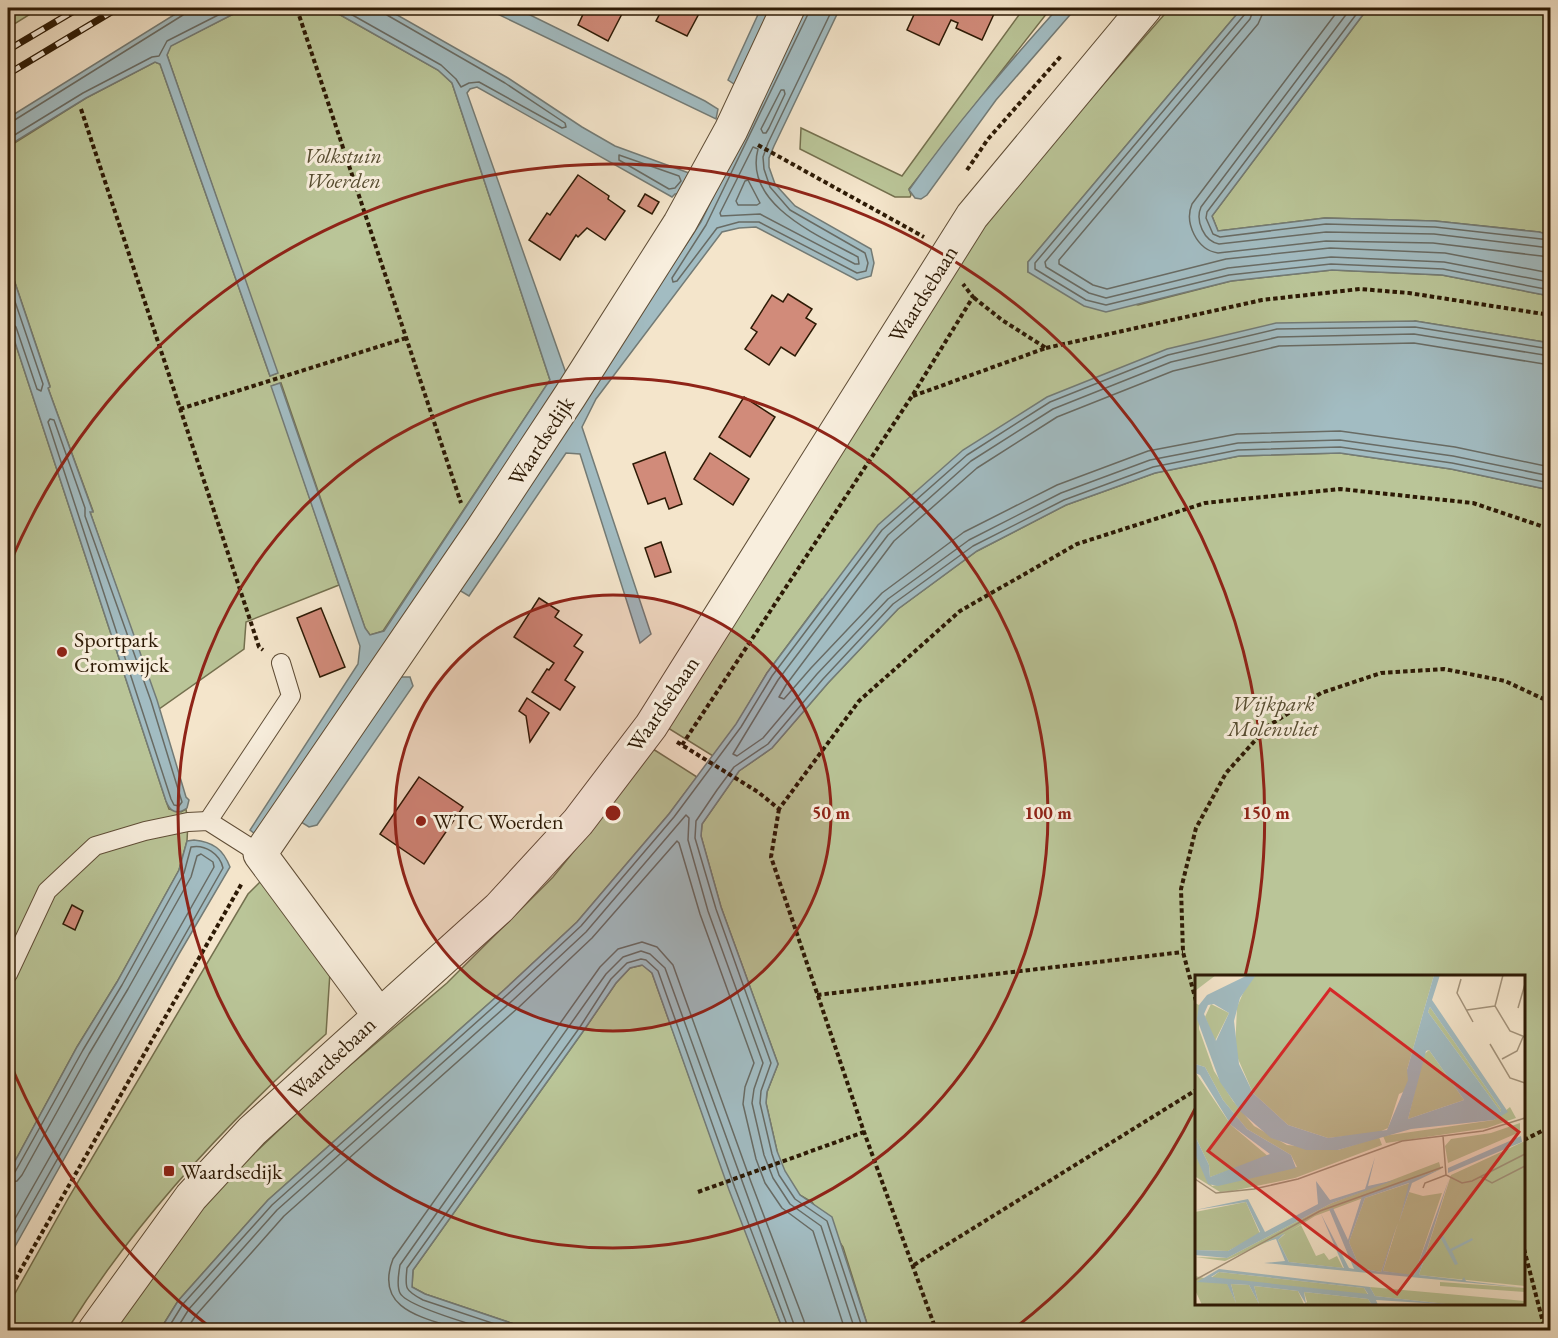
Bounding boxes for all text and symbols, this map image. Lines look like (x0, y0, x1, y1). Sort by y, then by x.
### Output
park label: Volkstuin Woerden (304, 141, 382, 195)
street label: Waardsebaan (882, 239, 965, 348)
street label: Waardsedijk (501, 390, 581, 491)
place label: Sportpark Cromwijck (74, 625, 170, 679)
marker: Sportpark Cromwijck (55, 645, 69, 659)
street label: Waardsebaan (620, 650, 706, 758)
park label: Wijkpark Molenvliet (1226, 689, 1320, 743)
text: 50 m (812, 801, 850, 824)
text: 100 m (1024, 801, 1072, 824)
text: 150 m (1242, 801, 1290, 824)
centre of rings (603, 803, 623, 823)
place label: WTC Woerden (433, 807, 564, 836)
marker: WTC Woerden (414, 814, 428, 828)
inset map (1195, 975, 1525, 1305)
street label: Waardsebaan (282, 1010, 382, 1106)
place label: Waardsedijk (181, 1157, 283, 1186)
marker: Waardsedijk (162, 1164, 176, 1178)

